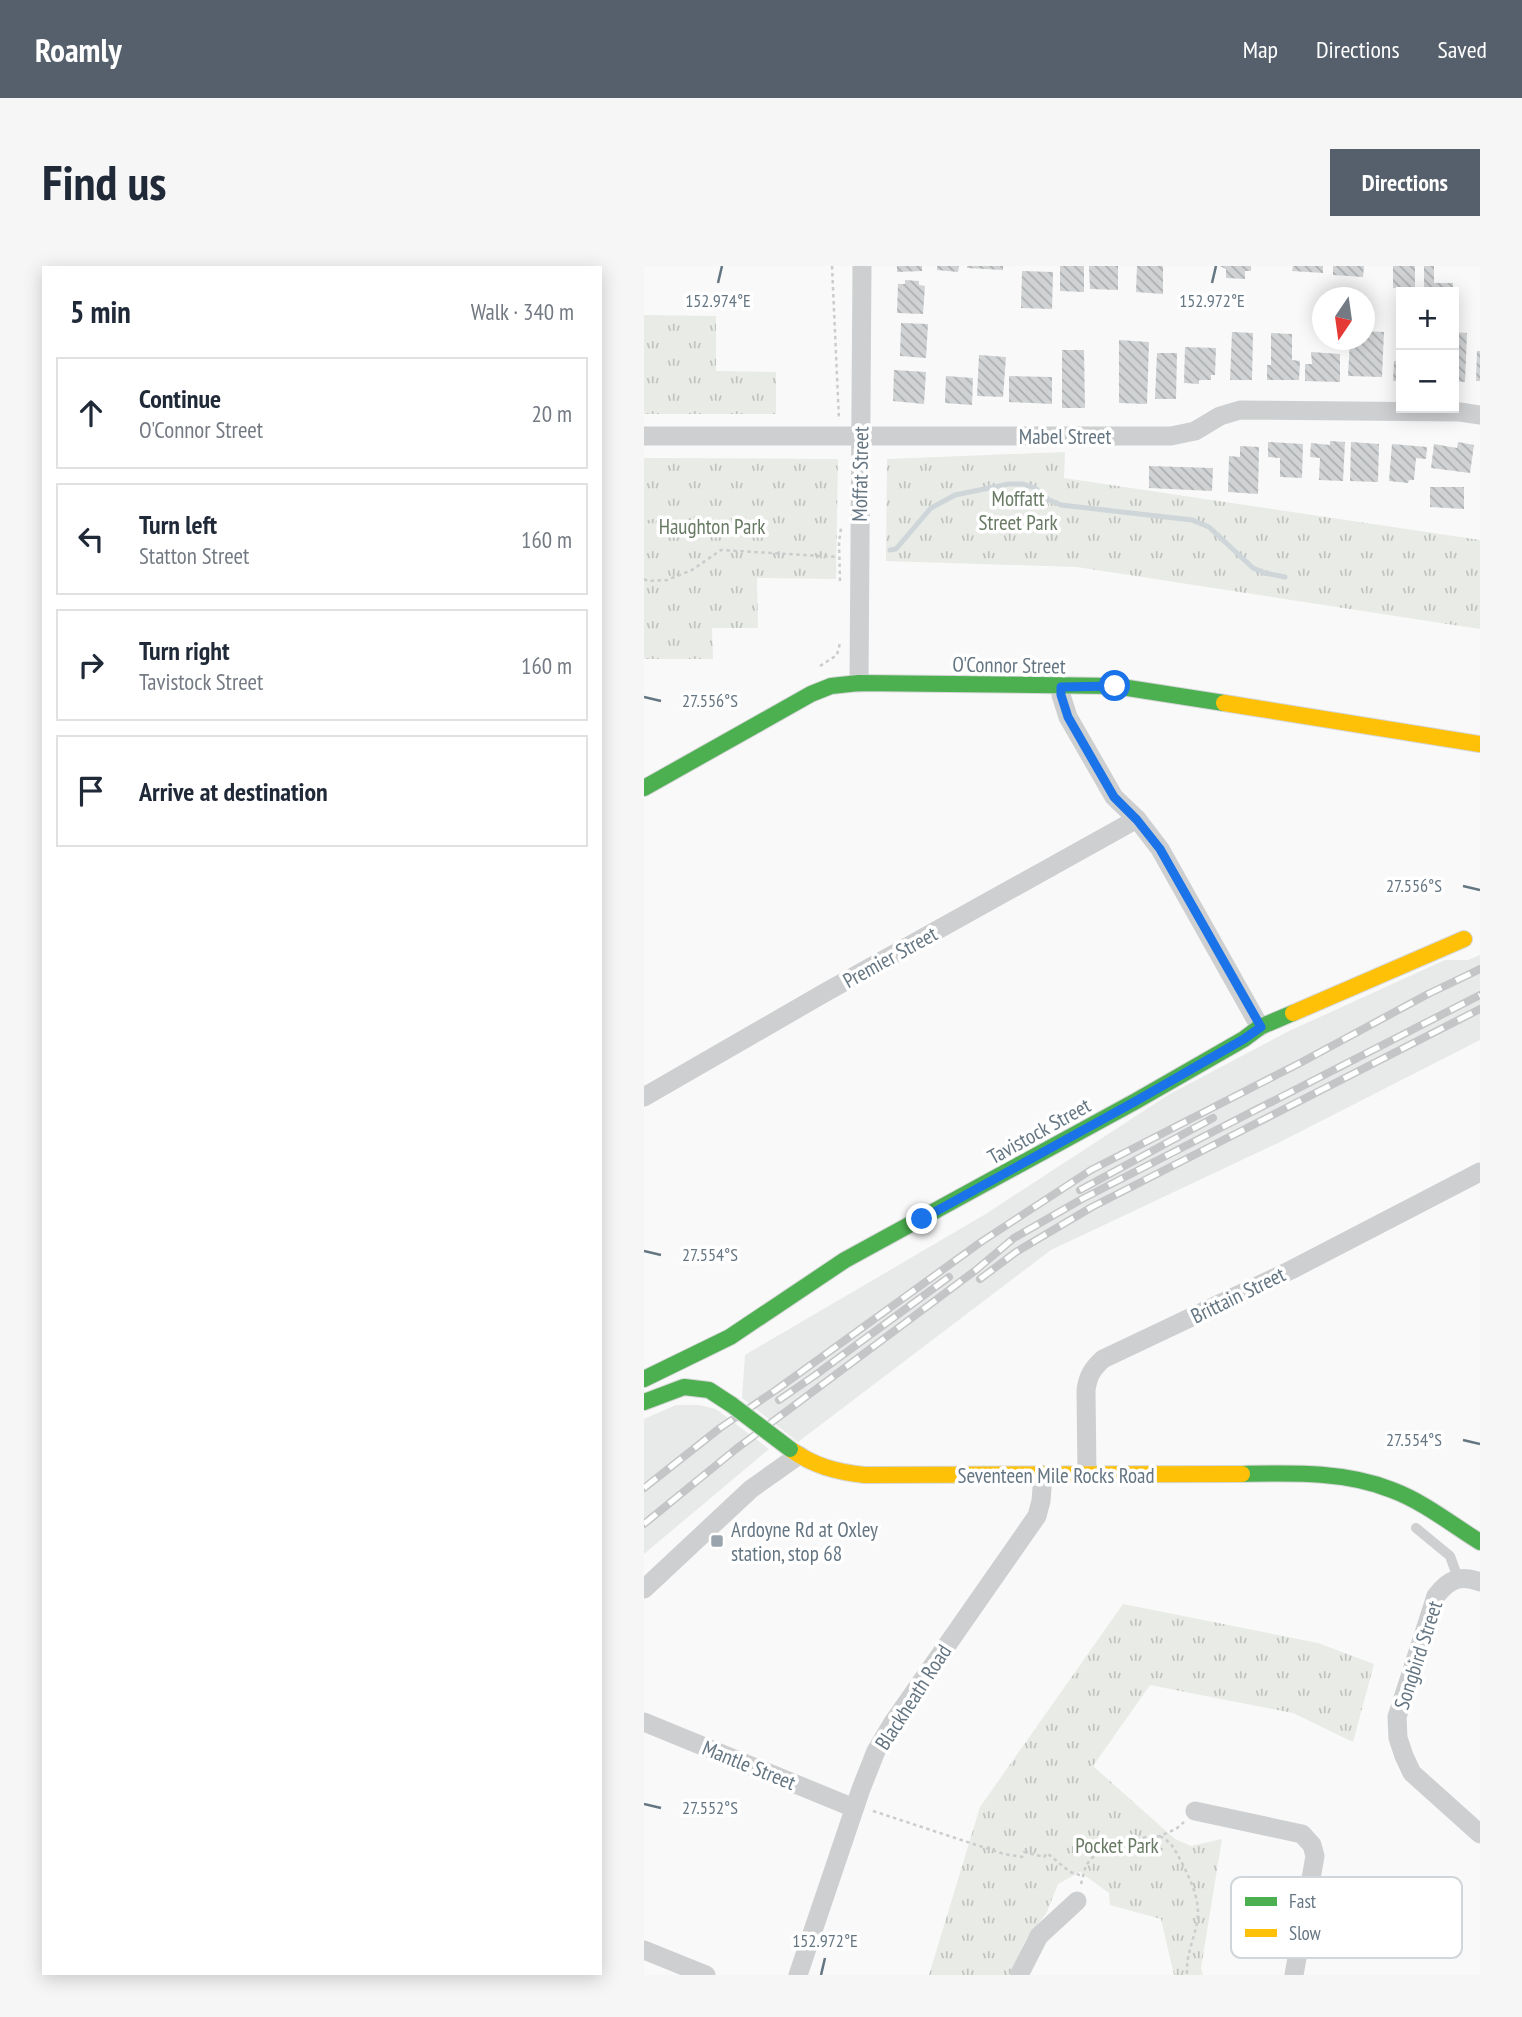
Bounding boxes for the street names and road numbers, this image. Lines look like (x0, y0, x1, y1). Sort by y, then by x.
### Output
street label: Mabel Street (1019, 423, 1111, 450)
street label: Moffat Street (846, 426, 874, 522)
street label: O'Connor Street (952, 651, 1066, 679)
street label: Premier Street (838, 920, 942, 994)
street label: Tavistock Street (983, 1092, 1095, 1170)
street label: Brittain Street (1186, 1260, 1290, 1329)
street label: Seventeen Mile Rocks Road (957, 1462, 1155, 1489)
street label: Songbird Street (1388, 1597, 1448, 1713)
street label: Blackheath Road (869, 1639, 957, 1755)
street label: Mantle Street (698, 1734, 800, 1796)

